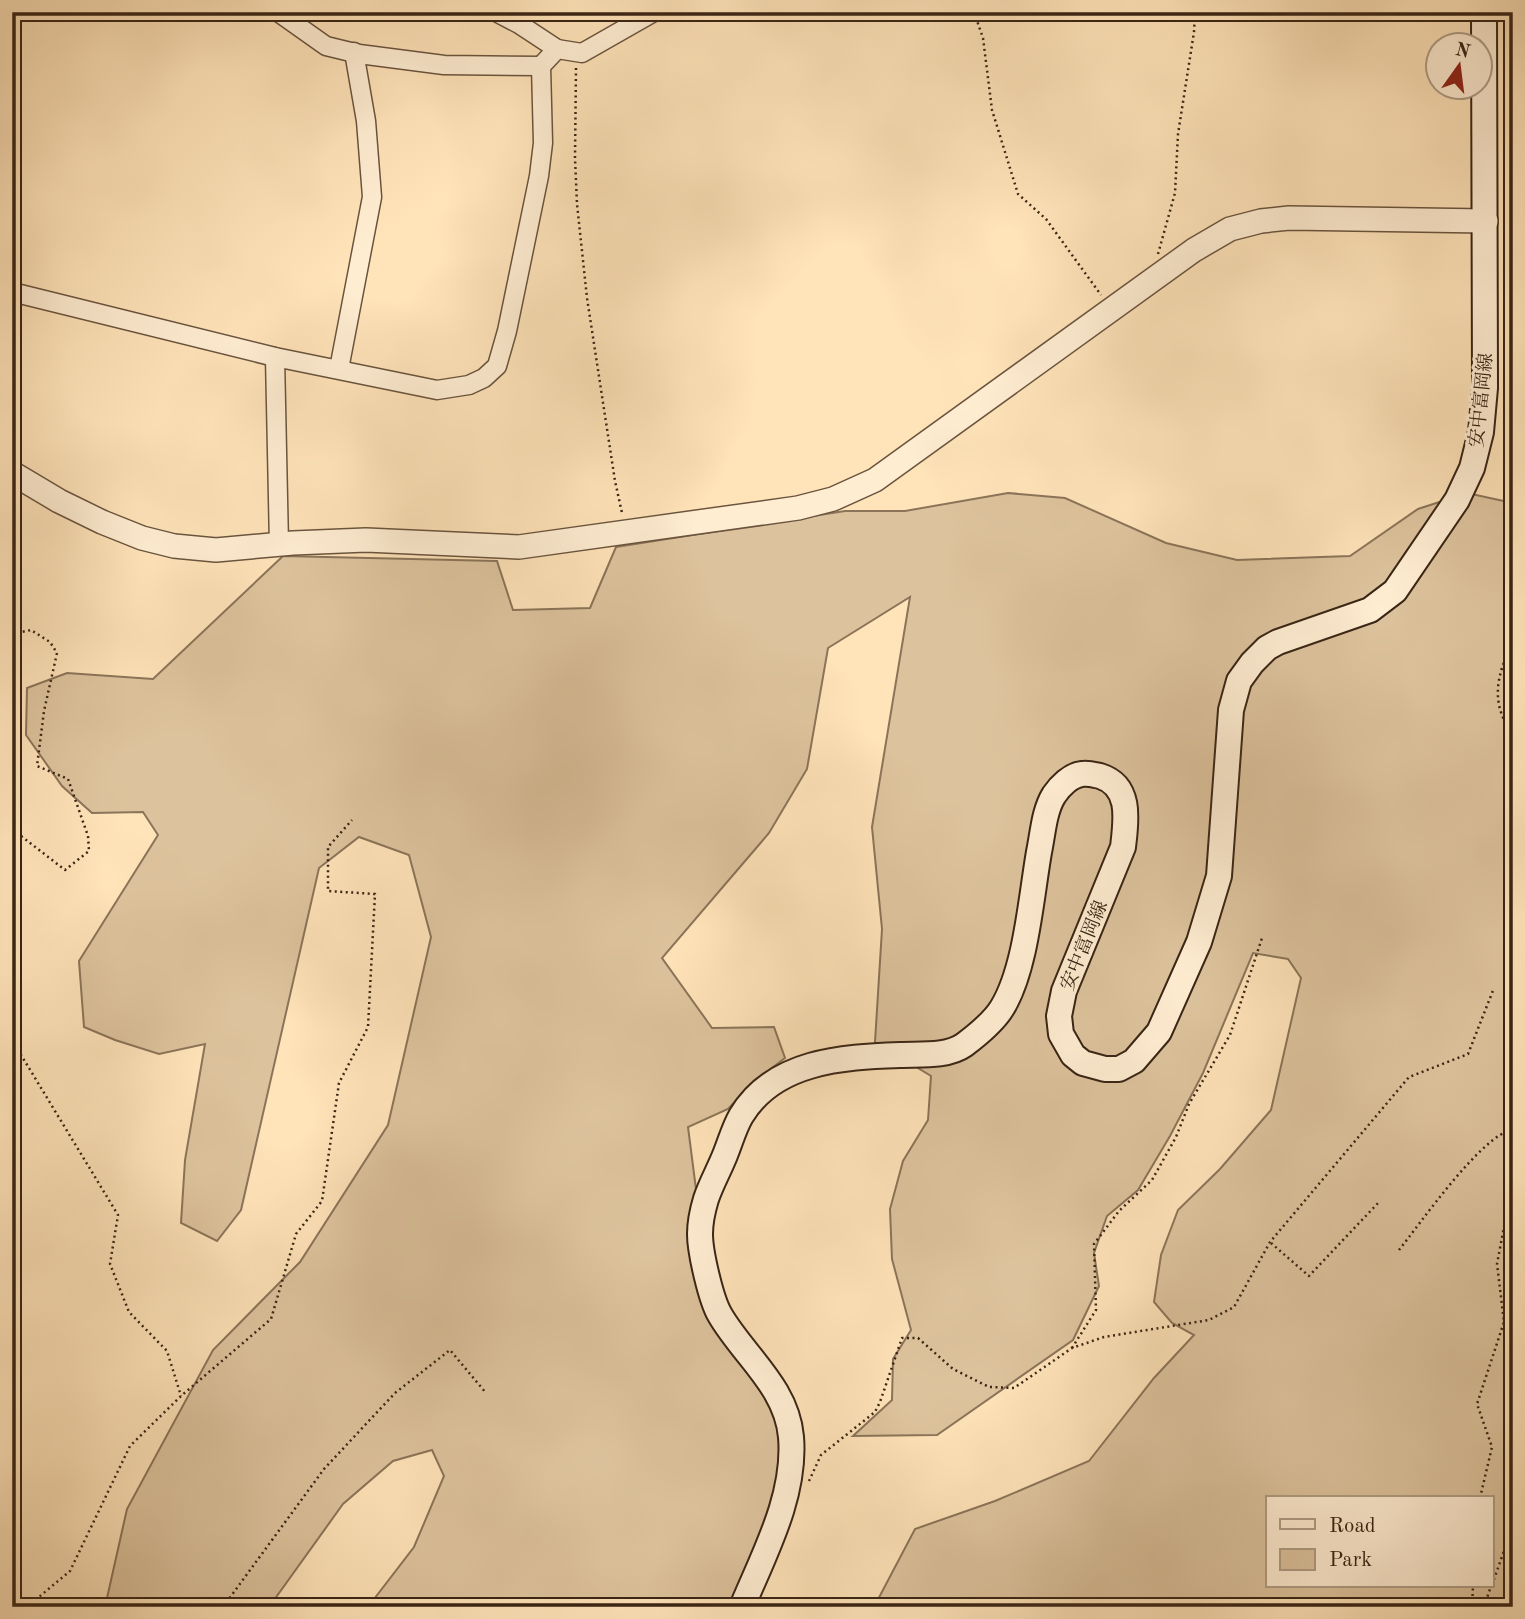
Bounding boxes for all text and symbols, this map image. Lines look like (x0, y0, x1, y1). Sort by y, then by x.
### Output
north arrow (1424, 32, 1494, 102)
text: N (1453, 41, 1472, 63)
street label: 安中富岡線 (1466, 352, 1497, 449)
street label: 安中富岡線 (1057, 898, 1112, 994)
legend (1266, 1496, 1494, 1588)
text: Road (1329, 1516, 1376, 1537)
text: Park (1329, 1550, 1372, 1571)

